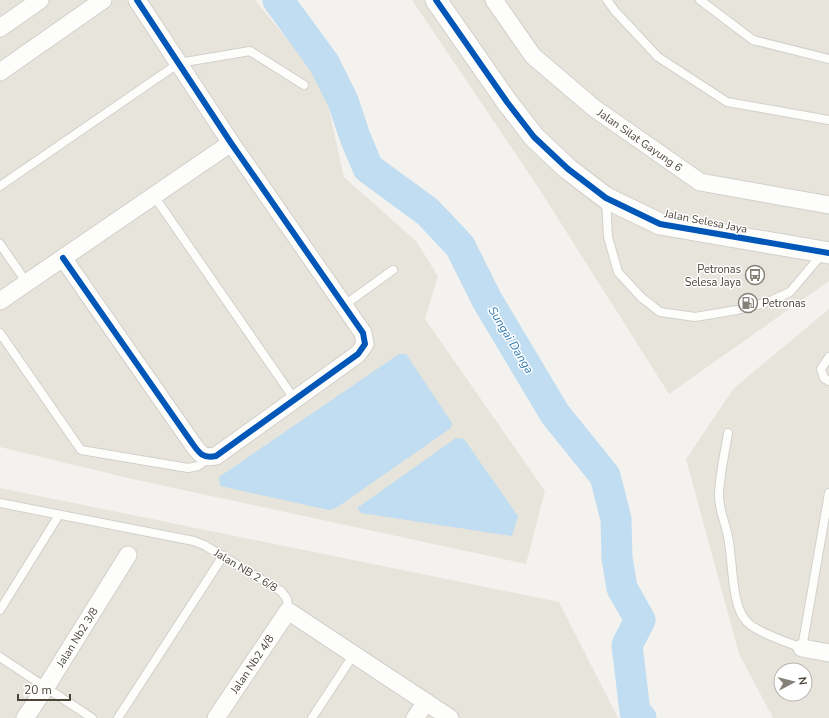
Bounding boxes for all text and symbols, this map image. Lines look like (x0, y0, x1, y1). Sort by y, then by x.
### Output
street label: Jalan Silat Gayung 6 (593, 105, 685, 176)
street label: Jalan Selesa Jaya (662, 206, 749, 237)
place label: Petronas Selesa Jaya (685, 262, 741, 290)
bus stop icon: Petronas Selesa Jaya (744, 264, 766, 286)
fuel station icon: Petronas (737, 292, 759, 314)
place label: Petronas (762, 296, 806, 311)
water label: Sungai Danga (485, 303, 537, 377)
street label: Jalan NB 2 6/8 (210, 545, 281, 596)
street label: Jalan Nb2 3/8 (53, 604, 102, 671)
street label: Jalan Nb2 4/8 (227, 632, 278, 697)
north arrow (773, 662, 813, 702)
scale bar (18, 676, 70, 702)
text: N (794, 676, 810, 686)
text: 20 m (24, 682, 52, 698)

